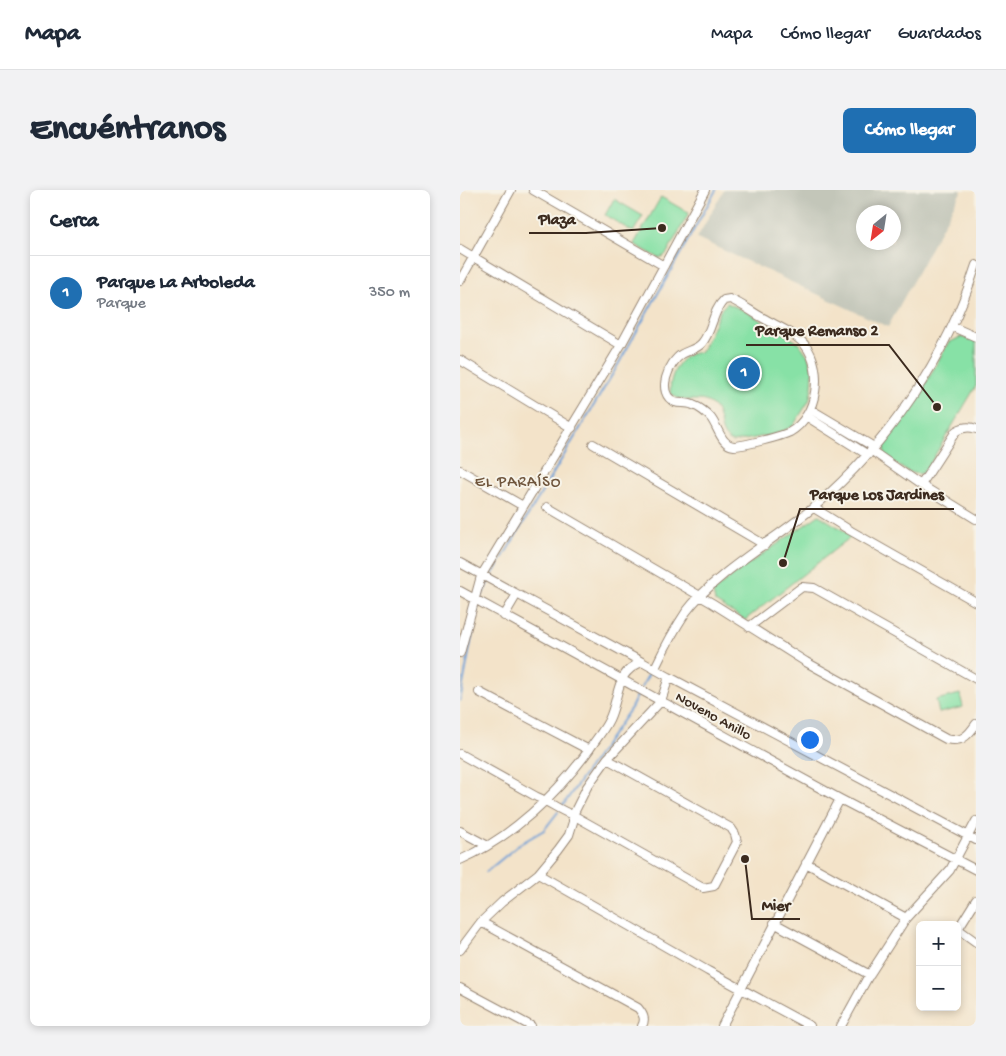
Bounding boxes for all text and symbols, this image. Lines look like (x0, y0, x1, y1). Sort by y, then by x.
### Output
text: Mapa (25, 20, 80, 49)
text: Mapa (711, 24, 752, 45)
text: Cómo llegar (780, 24, 870, 45)
text: Guardados (898, 24, 981, 45)
button: Cómo llegar (843, 108, 976, 153)
text: Encuéntranos (30, 110, 225, 151)
callout: Plaza (529, 202, 586, 233)
north arrow (856, 205, 901, 250)
text: Cerca (50, 210, 98, 235)
text: Plaza (537, 212, 577, 231)
text: Parque La Arboleda (97, 272, 255, 295)
text: 1 (63, 284, 69, 303)
text: 350 m (369, 284, 410, 303)
text: Parque (97, 295, 146, 314)
callout: Parque Remanso 2 (746, 314, 889, 345)
text: Parque Remanso 2 (755, 323, 879, 342)
pin: 1 (728, 354, 760, 392)
district label: EL PARAÍSO (475, 473, 561, 493)
callout: Parque Los Jardines (800, 478, 954, 509)
text: Parque Los Jardines (809, 487, 945, 506)
street label: Noveno Anillo (672, 689, 754, 745)
your location (797, 727, 823, 753)
callout: Mier (752, 888, 800, 919)
text: Mier (762, 898, 793, 917)
map controls (916, 921, 961, 1011)
button: + (916, 921, 961, 966)
button: − (916, 966, 961, 1011)

